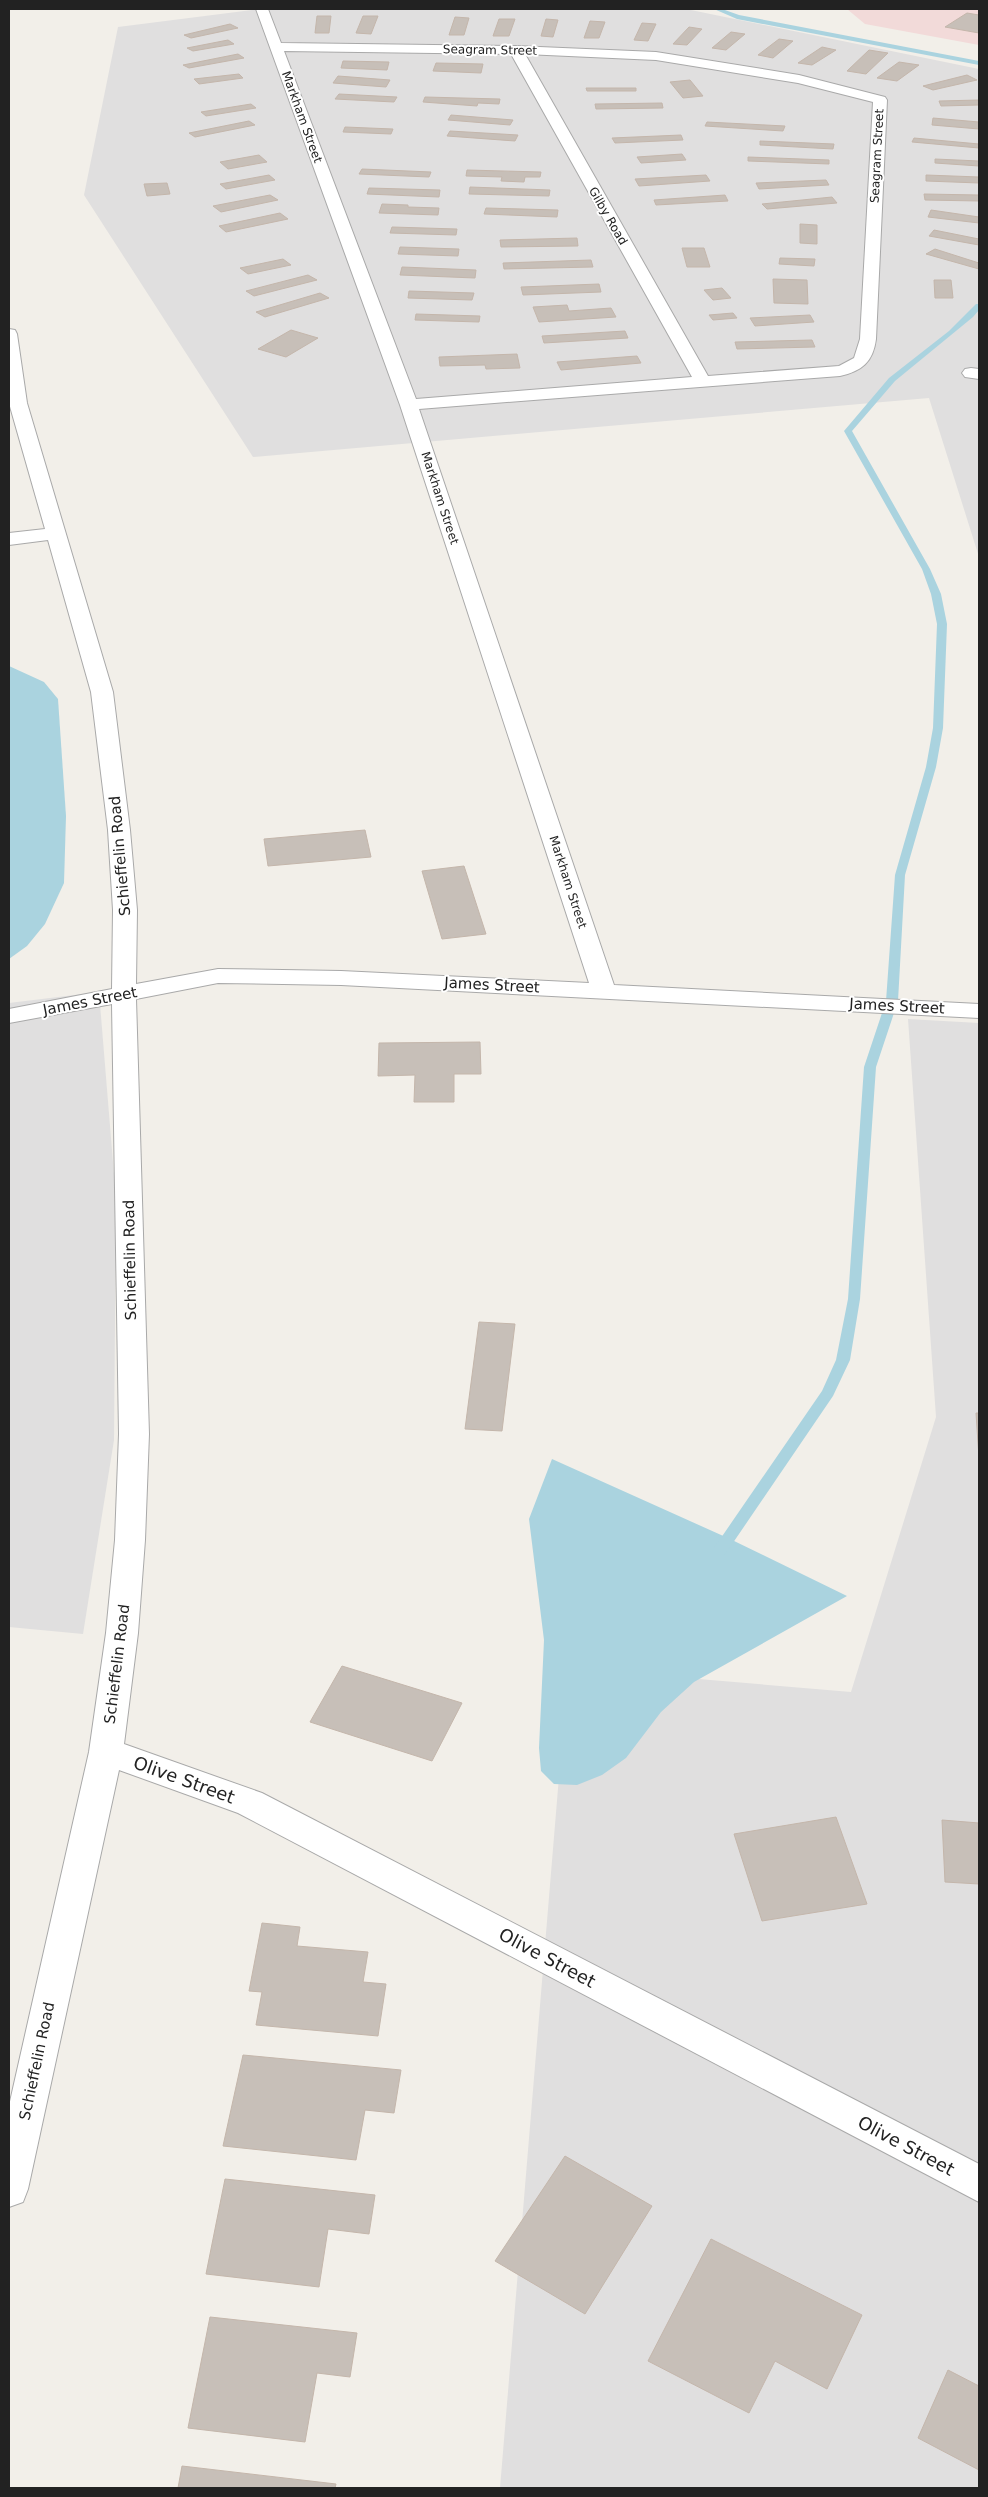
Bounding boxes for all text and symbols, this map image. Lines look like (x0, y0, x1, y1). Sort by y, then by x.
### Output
street label: Seagram Street (443, 42, 538, 58)
street label: Markham Street (279, 69, 325, 165)
street label: Seagram Street (868, 108, 886, 203)
street label: Gilby Road (586, 185, 630, 247)
street label: Markham Street (418, 450, 462, 546)
street label: Schieffelin Road (106, 795, 134, 917)
street label: Markham Street (546, 834, 590, 930)
street label: James Street (443, 973, 540, 996)
street label: James Street (40, 983, 139, 1019)
street label: James Street (848, 994, 945, 1017)
street label: Schieffelin Road (120, 1200, 140, 1320)
street label: Schieffelin Road (101, 1603, 133, 1725)
street label: Olive Street (131, 1751, 238, 1808)
street label: Olive Street (495, 1923, 599, 1992)
street label: Schieffelin Road (16, 2000, 58, 2122)
street label: Olive Street (854, 2111, 958, 2180)

